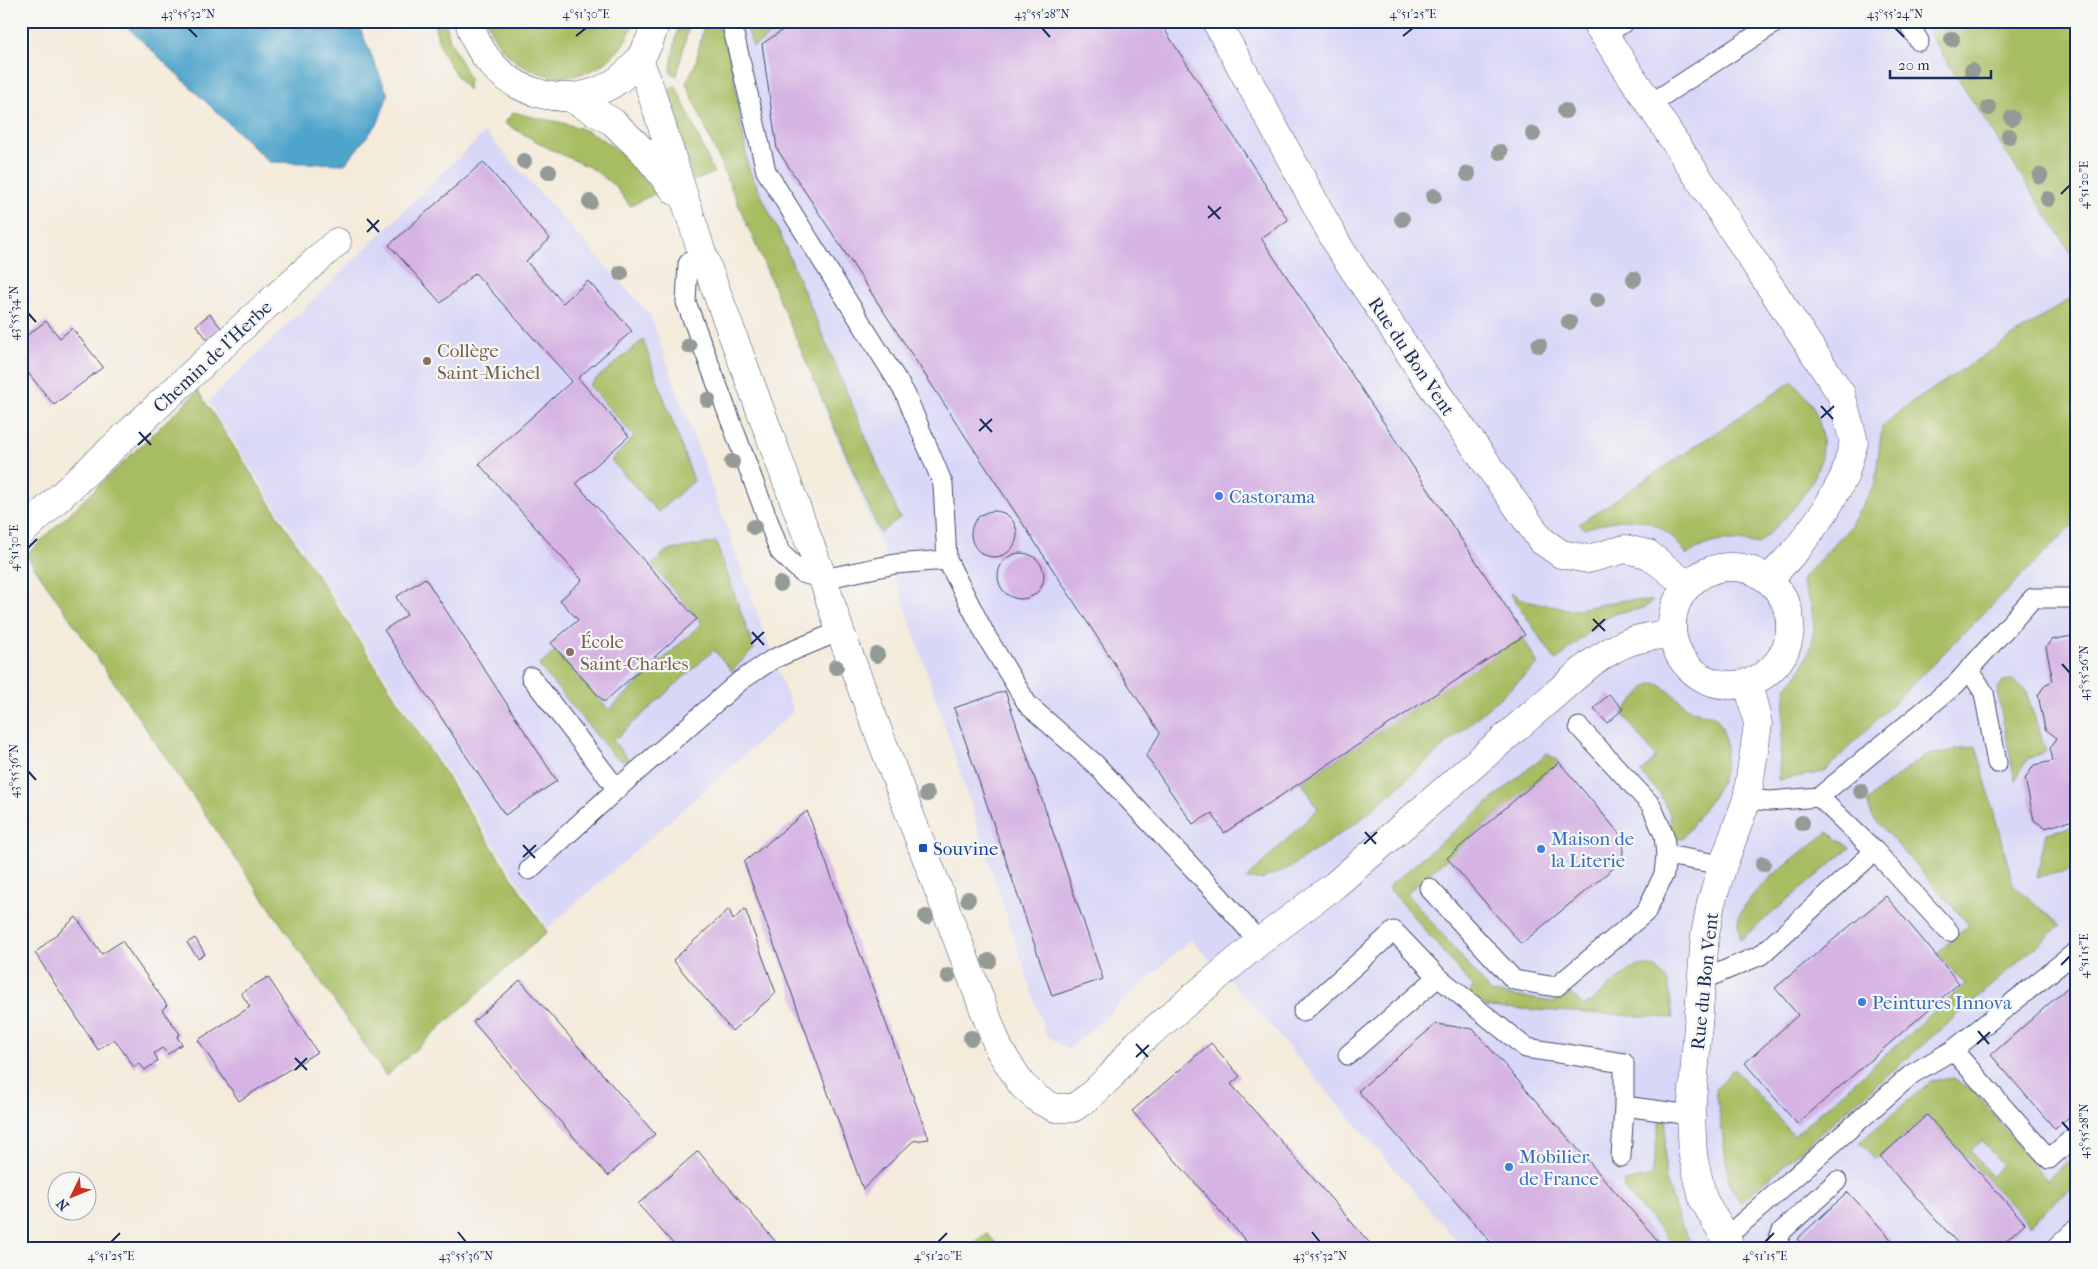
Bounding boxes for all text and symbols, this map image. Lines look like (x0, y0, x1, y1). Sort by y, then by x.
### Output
text: 43°55'32"N (161, 7, 215, 21)
text: 4°51'30"E (562, 7, 610, 21)
text: 43°55'28"N (1014, 7, 1070, 21)
text: 4°51'25"E (1390, 7, 1436, 21)
text: 43°55'24"N (1867, 7, 1923, 21)
scale bar (1890, 48, 1992, 80)
text: 20 m (1898, 56, 1930, 74)
text: 4°51'20"E (2077, 161, 2091, 209)
text: 43°55'34"N (7, 285, 21, 341)
street label: Rue du Bon Vent (1363, 293, 1459, 420)
street label: Chemin de l'Herbe (149, 296, 277, 417)
place label: Collège Saint-Michel (437, 340, 540, 384)
marker: Collège Saint-Michel (421, 355, 433, 367)
place label: Castorama (1229, 486, 1316, 508)
marker: Castorama (1213, 490, 1225, 502)
text: 4°51'30"E (7, 524, 21, 572)
place label: École Saint-Charles (580, 631, 689, 675)
text: 43°55'26"N (2077, 645, 2091, 701)
marker: École Saint-Charles (564, 646, 576, 658)
text: 43°55'36"N (7, 744, 21, 798)
place label: Maison de la Literie (1550, 828, 1634, 872)
place label: Souvine (933, 838, 998, 860)
marker: Souvine (917, 842, 929, 854)
marker: Maison de la Literie (1535, 843, 1547, 855)
street label: Rue du Bon Vent (1687, 911, 1723, 1051)
text: 4°51'15"E (2077, 934, 2091, 978)
place label: Peintures Innova (1872, 992, 2012, 1014)
marker: Peintures Innova (1856, 996, 1868, 1008)
text: 43°55'28"N (2077, 1103, 2091, 1159)
place label: Mobilier de France (1519, 1146, 1599, 1190)
marker: Mobilier de France (1503, 1161, 1515, 1173)
north arrow (48, 1172, 98, 1222)
text: N (53, 1195, 73, 1214)
text: 4°51'25"E (88, 1249, 134, 1263)
text: 43°55'36"N (439, 1249, 493, 1263)
text: 4°51'20"E (914, 1249, 962, 1263)
text: 43°55'32"N (1293, 1249, 1347, 1263)
text: 4°51'15"E (1743, 1249, 1787, 1263)

